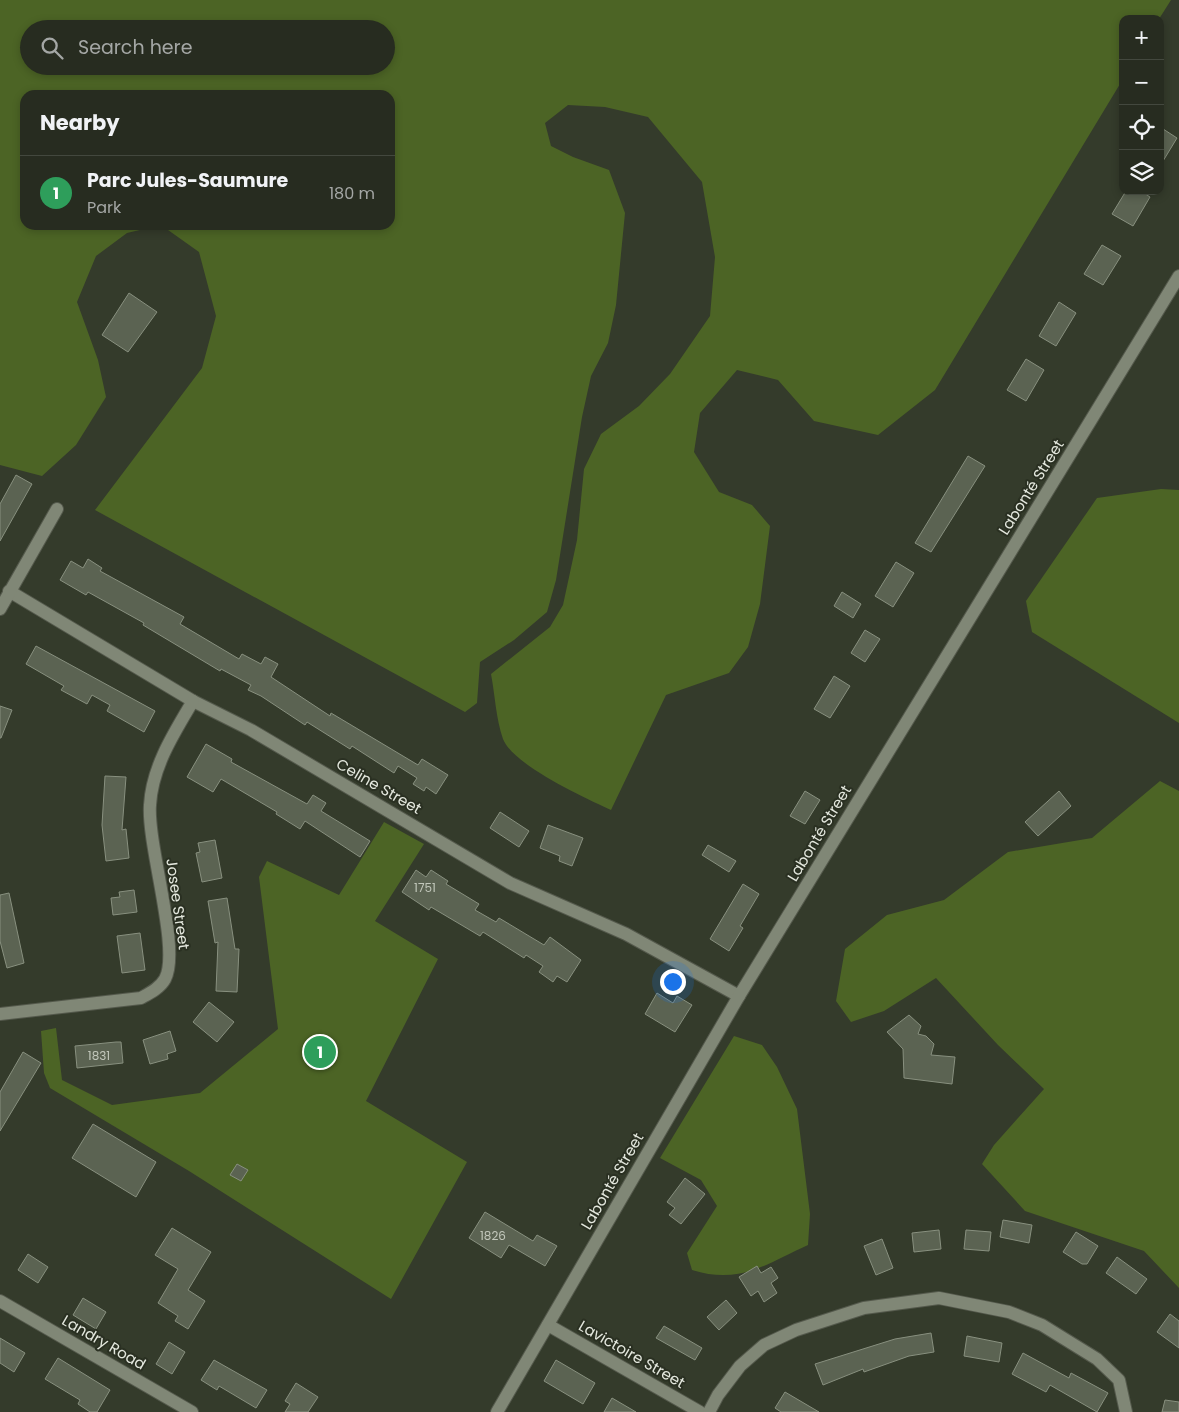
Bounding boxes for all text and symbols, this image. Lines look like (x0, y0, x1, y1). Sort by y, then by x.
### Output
map controls (1119, 15, 1164, 195)
button: + (1119, 15, 1164, 60)
search box (20, 20, 395, 75)
icon: search (38, 34, 66, 62)
text: Search here (78, 34, 192, 61)
button: − (1119, 60, 1164, 105)
button: locate (1119, 105, 1164, 150)
text: Nearby (40, 108, 120, 137)
button: layers (1119, 150, 1164, 195)
text: Parc Jules-Saumure (87, 167, 288, 194)
text: 1 (53, 182, 59, 205)
text: 180 m (329, 182, 375, 205)
text: Park (87, 196, 121, 219)
street label: Labonté Street (993, 435, 1069, 539)
street label: Celine Street (333, 753, 425, 819)
street label: Labonté Street (782, 781, 856, 885)
street label: Josee Street (161, 857, 195, 951)
house number: 1751 (414, 879, 436, 896)
your location (660, 969, 686, 995)
pin: 1 (304, 1033, 336, 1071)
house number: 1831 (88, 1047, 110, 1064)
street label: Labonté Street (576, 1129, 648, 1233)
house number: 1826 (480, 1227, 506, 1244)
street label: Landry Road (58, 1310, 150, 1374)
street label: Lavictoire Street (575, 1315, 689, 1393)

